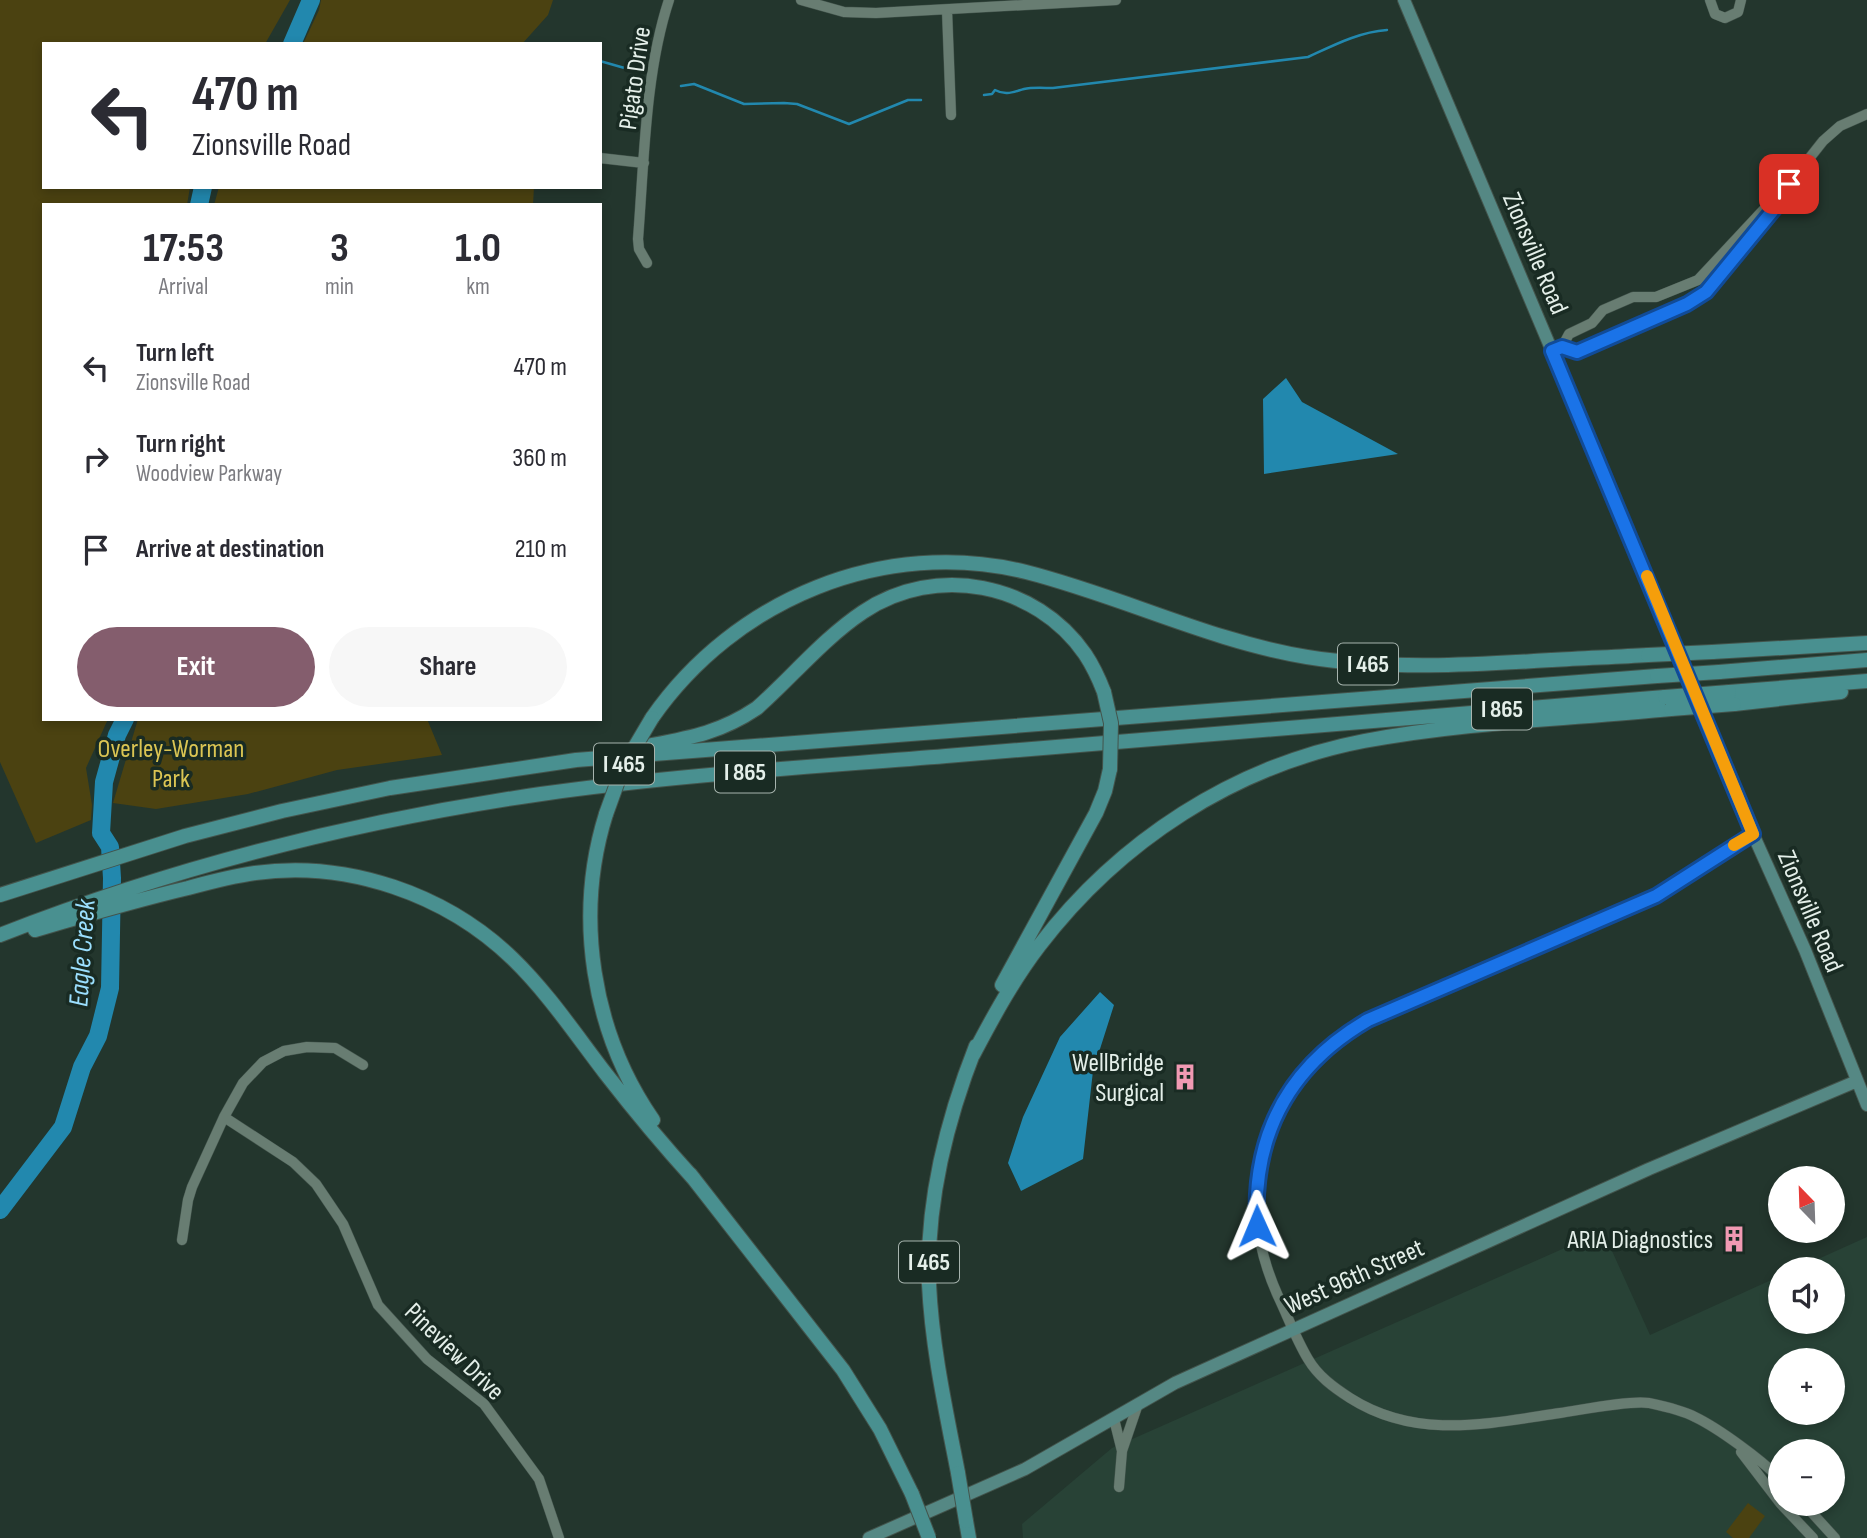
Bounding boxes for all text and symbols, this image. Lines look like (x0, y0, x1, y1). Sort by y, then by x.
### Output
street label: Pigato Drive (613, 25, 658, 132)
text: 470 m (192, 66, 299, 125)
icon: left (77, 70, 168, 161)
text: Zionsville Road (192, 126, 351, 165)
pin (1759, 154, 1819, 214)
icon: arrive (1770, 165, 1808, 203)
street label: Zionsville Road (1495, 188, 1574, 319)
text: 17:53 (143, 223, 224, 274)
text: 3 (330, 223, 349, 274)
text: 1.0 (455, 223, 501, 274)
text: Arrival (159, 273, 208, 301)
text: min (325, 273, 354, 301)
text: km (466, 273, 490, 301)
text: Turn left (136, 338, 214, 369)
icon: left (77, 349, 115, 387)
text: 470 m (514, 352, 567, 383)
text: Zionsville Road (136, 369, 250, 397)
text: Turn right (136, 429, 225, 460)
icon: right (77, 440, 115, 478)
text: 360 m (512, 443, 567, 474)
text: Woodview Parkway (136, 460, 282, 488)
icon: arrive (77, 531, 115, 569)
text: Arrive at destination (136, 534, 324, 565)
text: 210 m (515, 534, 567, 565)
button: Exit (77, 627, 315, 707)
button: Share (329, 627, 567, 707)
road number: I 465 (1338, 644, 1398, 684)
road number: I 865 (1472, 688, 1532, 730)
park label: Overley-Worman Park (98, 734, 244, 795)
road number: I 465 (594, 744, 654, 784)
road number: I 865 (715, 752, 775, 792)
street label: Zionsville Road (1770, 846, 1849, 977)
water label: Eagle Creek (62, 897, 103, 1008)
place label: WellBridge Surgical (1072, 1048, 1164, 1109)
building icon: WellBridge Surgical (1170, 1062, 1200, 1092)
north arrow (1768, 1166, 1844, 1242)
map controls (1768, 1166, 1845, 1516)
position arrow (1220, 1189, 1294, 1263)
building icon: ARIA Diagnostics (1719, 1224, 1749, 1254)
place label: ARIA Diagnostics (1567, 1225, 1713, 1256)
street label: West 96th Street (1280, 1233, 1429, 1322)
road number: I 465 (899, 1242, 959, 1282)
button: sound (1768, 1257, 1845, 1334)
street label: Pineview Drive (398, 1297, 510, 1407)
button: + (1768, 1348, 1845, 1425)
button: − (1768, 1439, 1845, 1516)

